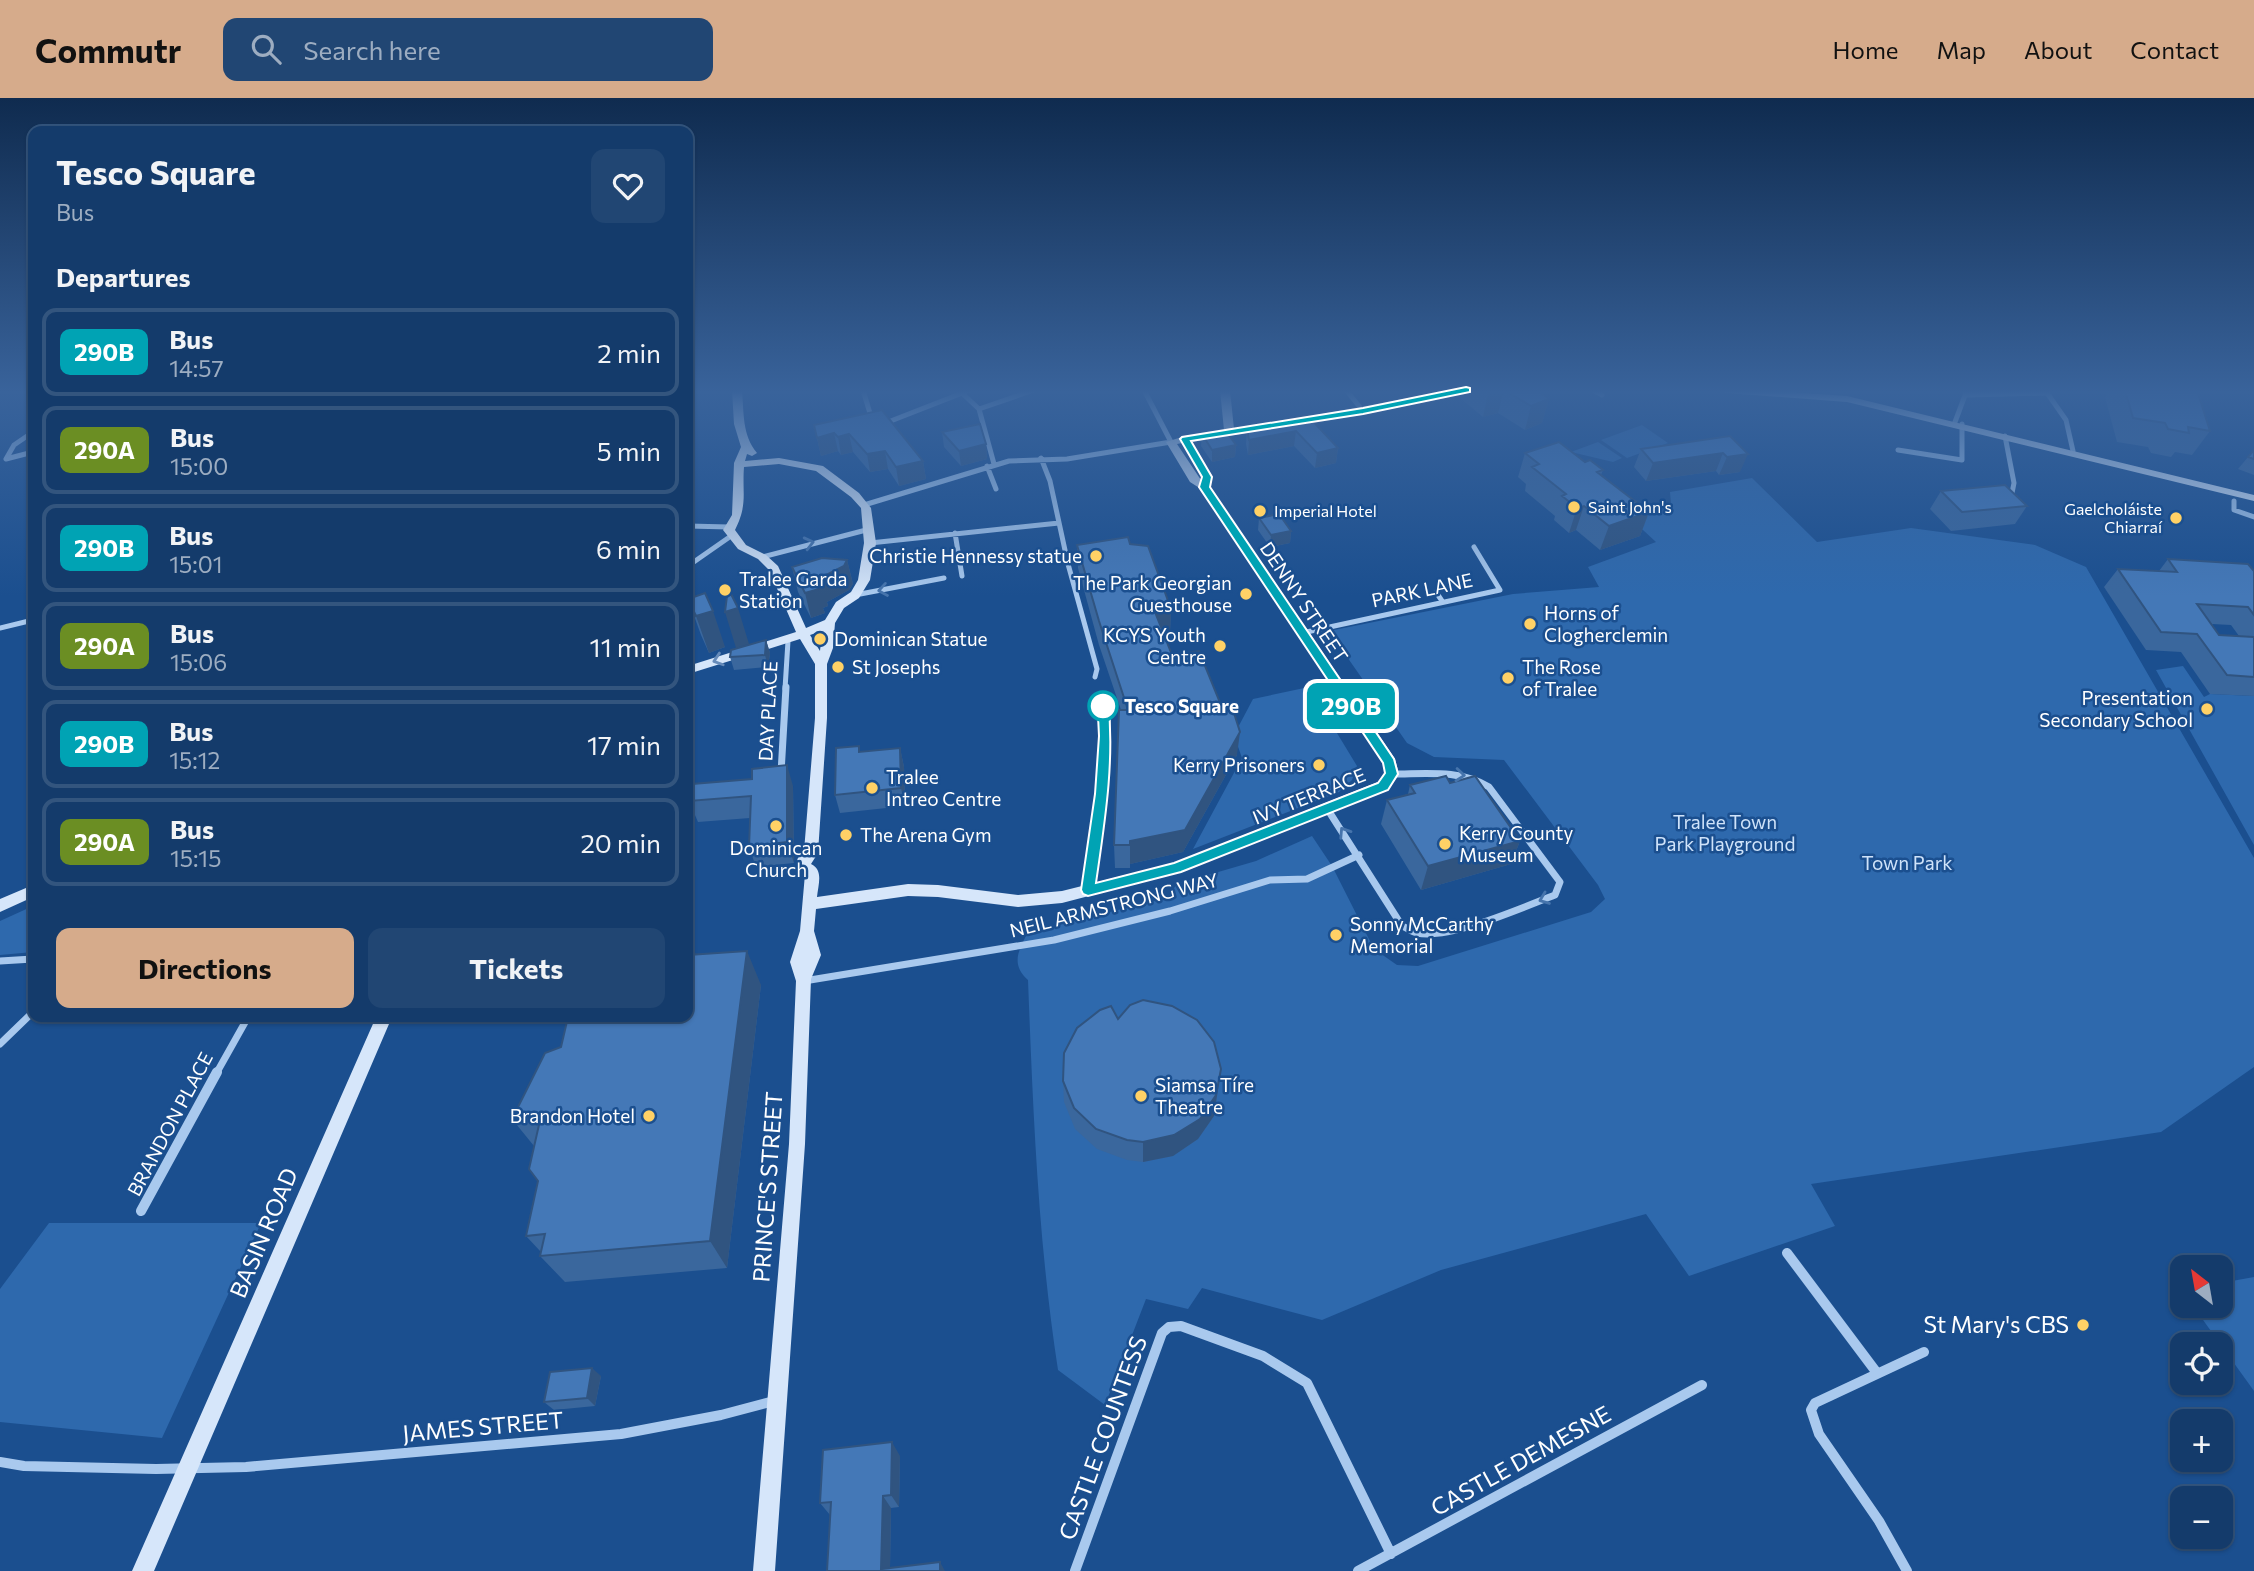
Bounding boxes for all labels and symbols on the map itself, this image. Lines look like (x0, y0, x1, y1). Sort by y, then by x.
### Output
place label: Saint John's (1588, 497, 1672, 516)
marker: Saint John's (1566, 499, 1582, 515)
place label: Gaelcholáiste Chiarraí (2064, 499, 2163, 536)
place label: Imperial Hotel (1274, 501, 1377, 520)
marker: Imperial Hotel (1252, 503, 1268, 519)
marker: Gaelcholáiste Chiarraí (2168, 510, 2184, 526)
one-way arrow (803, 537, 815, 551)
street label: DENNY STREET (1256, 537, 1353, 666)
place label: Christie Hennessy statue (869, 544, 1082, 567)
marker: Christie Hennessy statue (1088, 548, 1104, 564)
place label: Tralee Garda Station (739, 567, 847, 612)
street label: PARK LANE (1369, 568, 1475, 611)
place label: The Park Georgian Guesthouse (1073, 571, 1232, 616)
marker: Tralee Garda Station (717, 582, 733, 598)
one-way arrow (877, 582, 889, 597)
marker: The Park Georgian Guesthouse (1238, 586, 1254, 602)
place label: Horns of Clogherclemin (1544, 601, 1668, 646)
marker: Horns of Clogherclemin (1522, 616, 1538, 632)
place label: KCYS Youth Centre (1103, 623, 1206, 668)
place label: Dominican Statue (834, 627, 988, 650)
marker: Dominican Statue (812, 631, 828, 647)
marker: KCYS Youth Centre (1212, 638, 1228, 654)
one-way arrow (712, 652, 724, 667)
place label: St Josephs (852, 655, 941, 678)
place label: The Rose of Tralee (1522, 655, 1601, 700)
marker: St Josephs (830, 659, 846, 675)
street label: DAY PLACE (753, 660, 782, 762)
marker: The Rose of Tralee (1500, 670, 1516, 686)
line badge: 290B (1302, 683, 1400, 729)
place label: Presentation Secondary School (2039, 686, 2193, 731)
marker: Tesco Square (1088, 691, 1118, 721)
place label: Tesco Square (1124, 694, 1239, 717)
marker: Presentation Secondary School (2199, 701, 2215, 717)
place label: Kerry Prisoners (1173, 753, 1305, 776)
marker: Kerry Prisoners (1311, 757, 1327, 773)
street label: IVY TERRACE (1249, 762, 1369, 829)
place label: Tralee Intreo Centre (886, 765, 1001, 810)
one-way arrow (1455, 767, 1466, 782)
marker: Tralee Intreo Centre (864, 780, 880, 796)
park label: Tralee Town Park Playground (1655, 810, 1795, 855)
marker: Dominican Church (768, 818, 784, 834)
place label: Kerry County Museum (1459, 821, 1573, 866)
place label: The Arena Gym (860, 823, 992, 846)
marker: The Arena Gym (838, 827, 854, 843)
one-way arrow (1339, 827, 1352, 840)
place label: Dominican Church (730, 836, 822, 881)
marker: Kerry County Museum (1437, 836, 1453, 852)
park label: Town Park (1861, 851, 1953, 874)
street label: NEIL ARMSTRONG WAY (1007, 867, 1221, 942)
one-way arrow (1538, 890, 1550, 904)
place label: Sonny McCarthy Memorial (1350, 912, 1494, 957)
marker: Sonny McCarthy Memorial (1328, 927, 1344, 943)
street label: BRANDON PLACE (122, 1048, 217, 1200)
place label: Siamsa Tíre Theatre (1155, 1073, 1254, 1118)
marker: Siamsa Tíre Theatre (1133, 1088, 1149, 1104)
street label: PRINCE'S STREET (746, 1090, 788, 1283)
place label: Brandon Hotel (510, 1104, 635, 1127)
marker: Brandon Hotel (641, 1108, 657, 1124)
street label: BASIN ROAD (223, 1163, 303, 1302)
north arrow (2170, 1255, 2233, 1318)
place label: St Mary's CBS (1923, 1310, 2069, 1338)
marker: St Mary's CBS (2075, 1317, 2091, 1333)
street label: CASTLE COUNTESS (1052, 1332, 1152, 1543)
street label: CASTLE DEMESNE (1426, 1399, 1615, 1521)
street label: JAMES STREET (401, 1405, 565, 1447)

